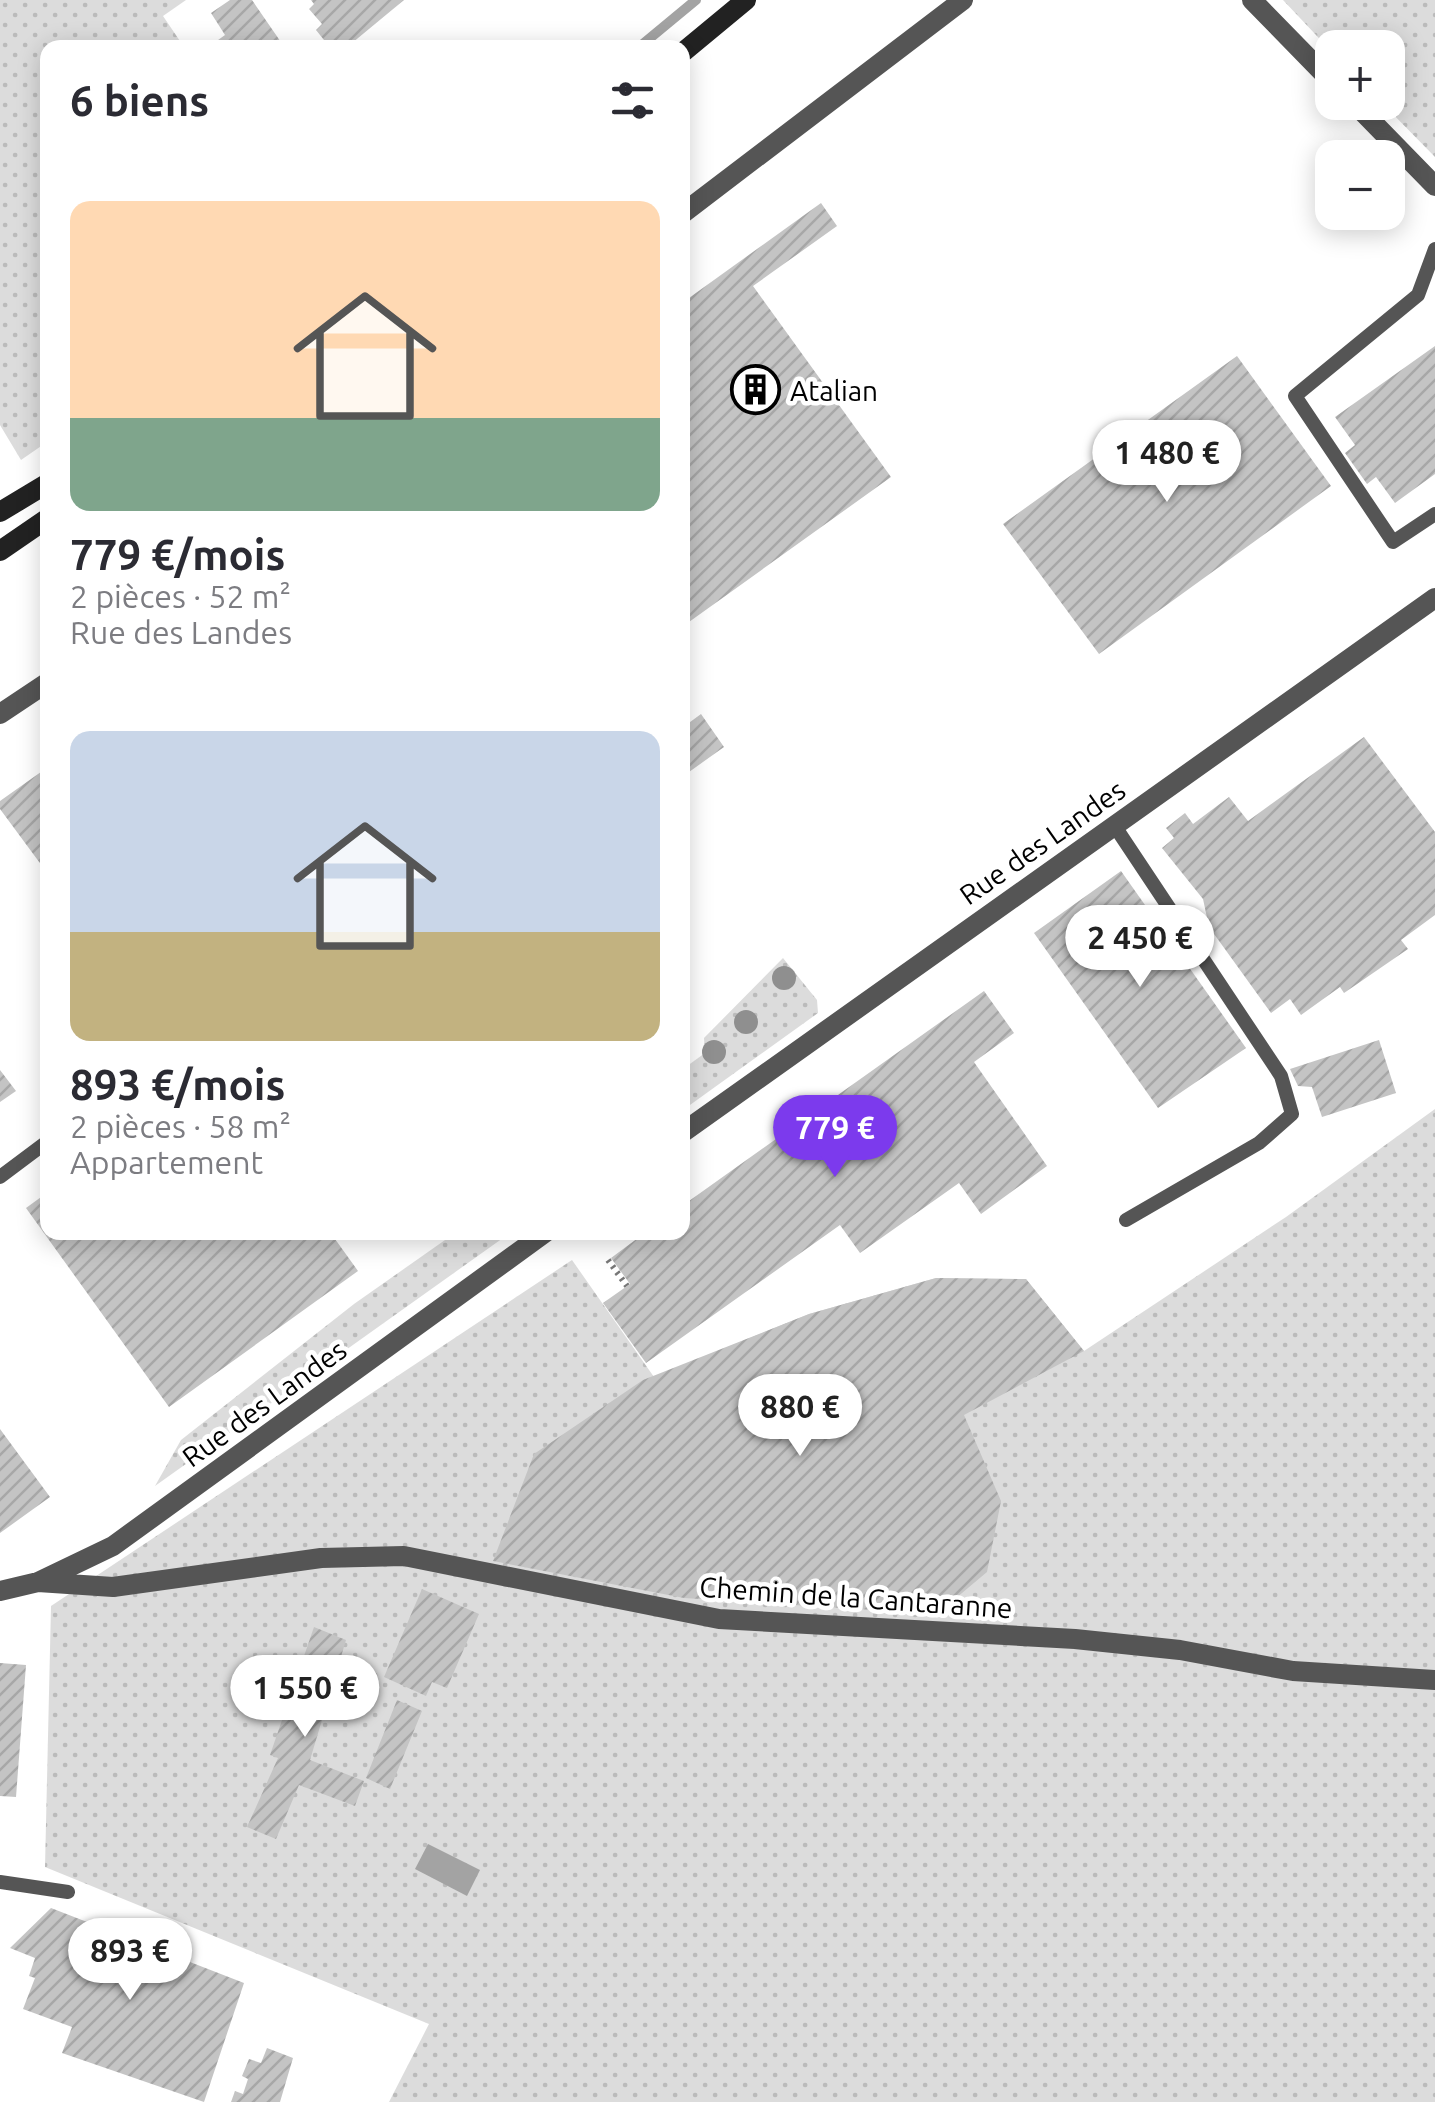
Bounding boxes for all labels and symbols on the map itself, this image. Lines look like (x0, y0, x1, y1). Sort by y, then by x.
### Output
building icon: Atalian (729, 364, 781, 416)
place label: Atalian (790, 375, 878, 406)
pin: 1 480 € (1075, 420, 1259, 505)
street label: Rue des Landes (954, 774, 1130, 910)
pin: 2 450 € (1048, 905, 1232, 990)
pin: 779 € (765, 1095, 905, 1180)
street label: Rue des Landes (176, 1333, 352, 1473)
pin: 880 € (730, 1374, 870, 1459)
street label: Chemin de la Cantaranne (698, 1571, 1014, 1623)
pin: 1 550 € (213, 1655, 397, 1740)
pin: 893 € (60, 1918, 200, 2003)

